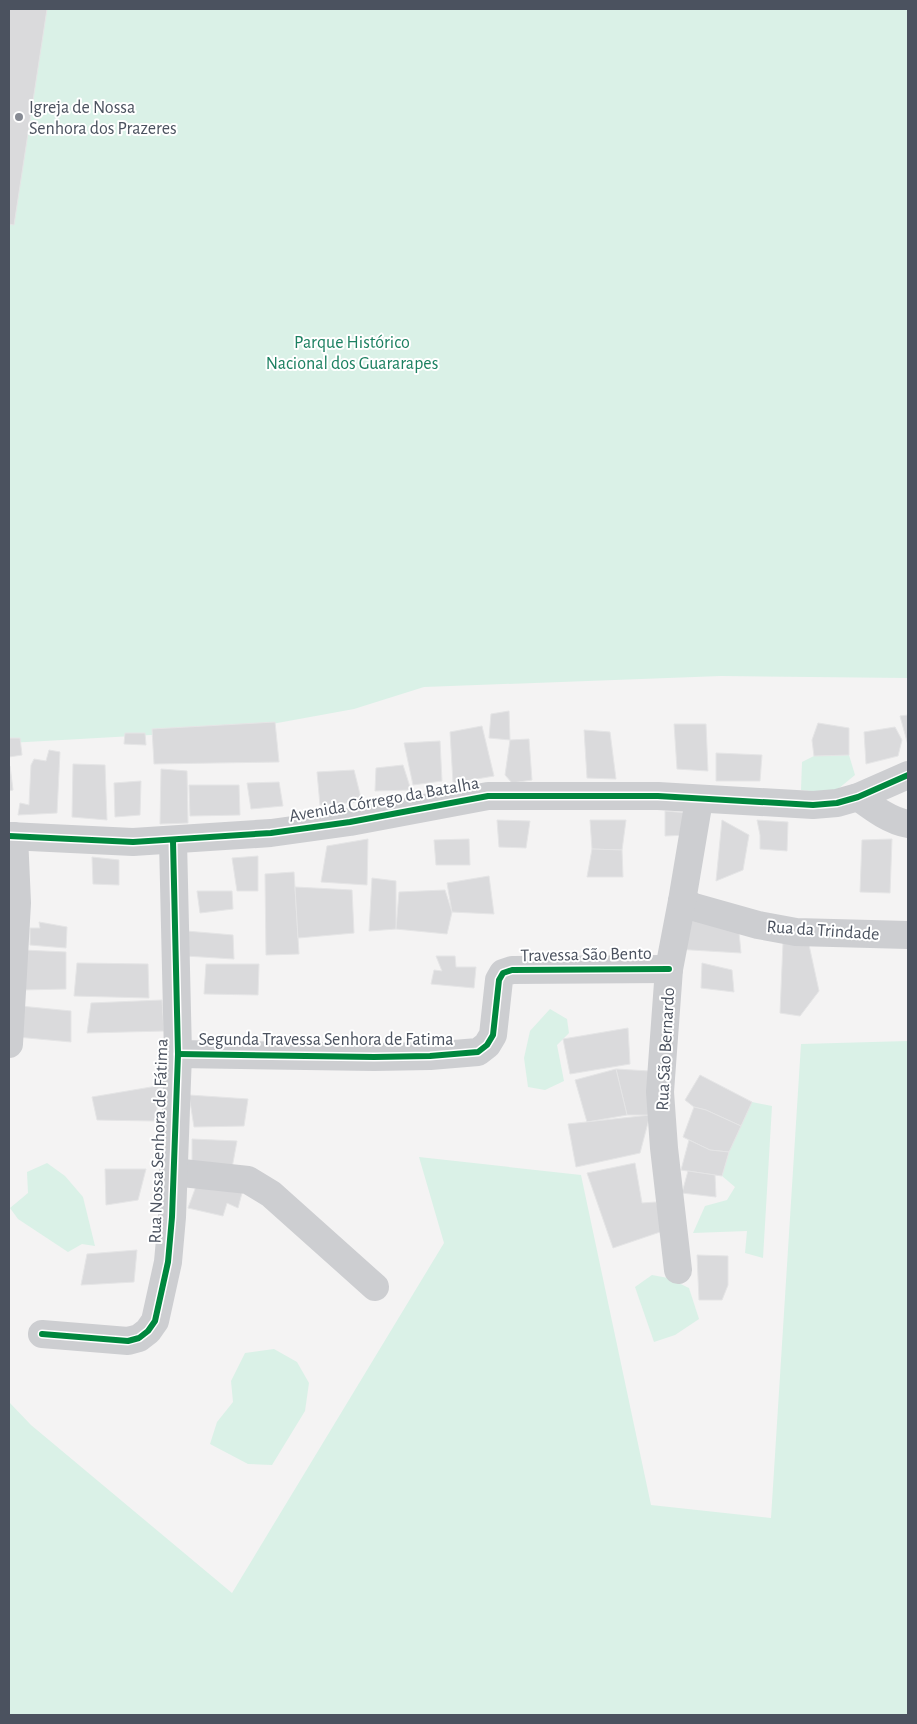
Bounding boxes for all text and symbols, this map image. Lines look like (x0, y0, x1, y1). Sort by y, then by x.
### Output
place label: Igreja de Nossa Senhora dos Prazeres (29, 99, 177, 138)
marker: Igreja de Nossa Senhora dos Prazeres (13, 111, 25, 123)
park label: Parque Histórico Nacional dos Guararapes (266, 334, 438, 373)
street label: Avenida Córrego da Batalha (288, 774, 481, 826)
street label: Rua da Trindade (766, 918, 880, 944)
street label: Travessa São Bento (520, 945, 652, 965)
street label: Rua São Bernardo (654, 987, 678, 1111)
street label: Segunda Travessa Senhora de Fatima (198, 1031, 454, 1049)
street label: Rua Nossa Senhora de Fátima (146, 1038, 172, 1244)

